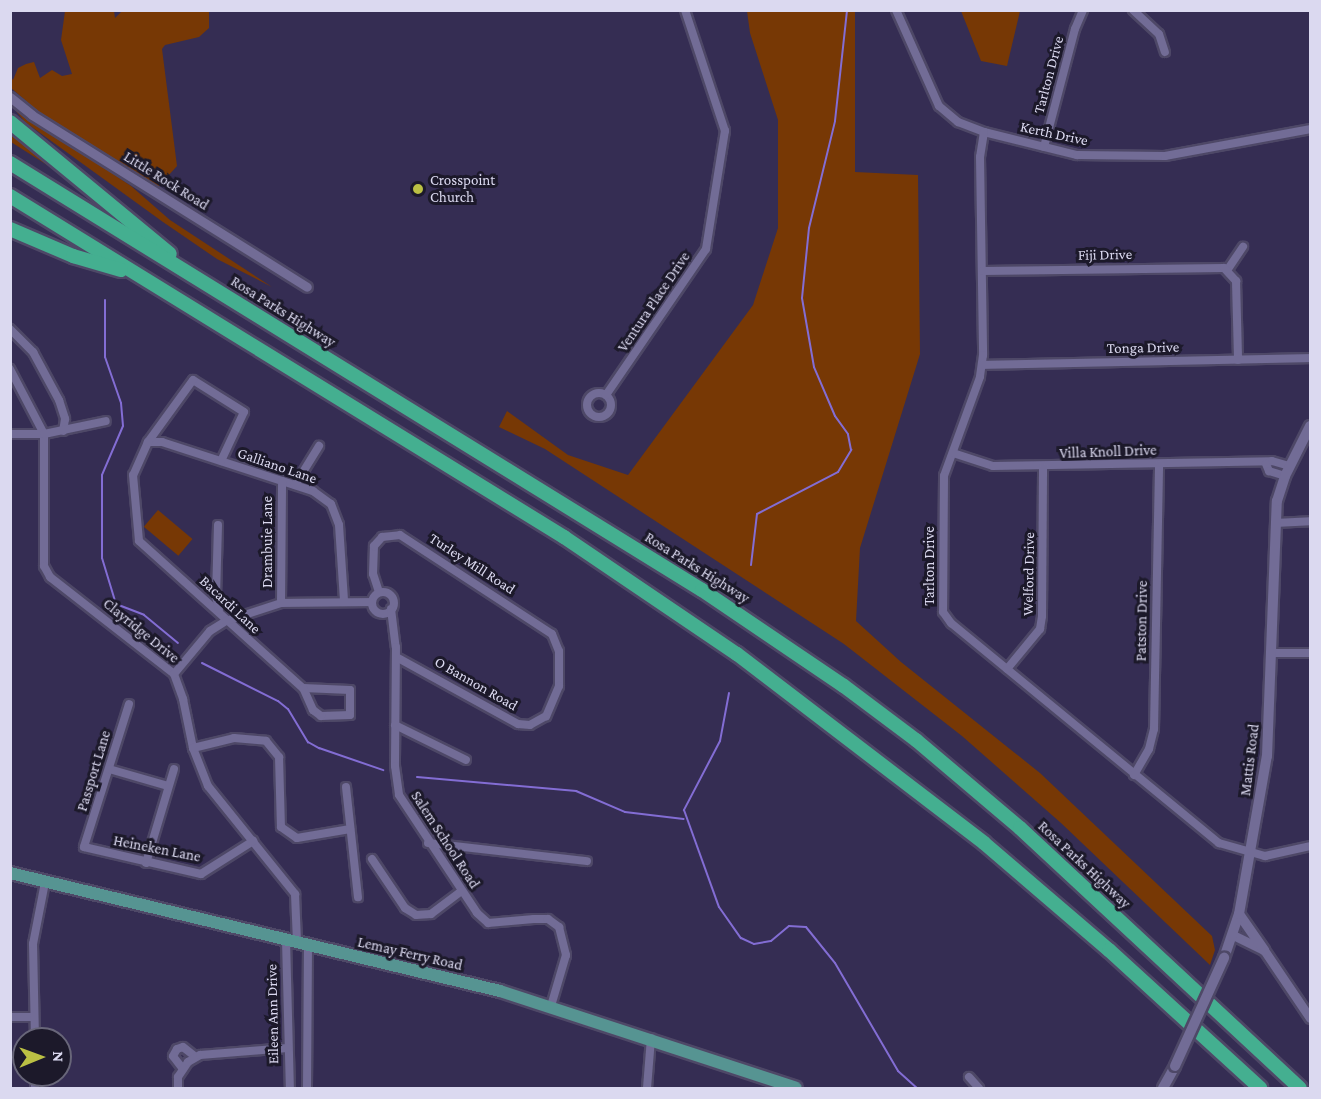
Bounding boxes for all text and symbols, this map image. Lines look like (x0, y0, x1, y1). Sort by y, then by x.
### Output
street label: Tarlton Drive (1030, 34, 1068, 116)
street label: Kerth Drive (1018, 118, 1090, 150)
street label: Little Rock Road (120, 148, 212, 214)
place label: Crosspoint Church (430, 171, 495, 206)
marker: Crosspoint Church (411, 182, 425, 196)
street label: Fiji Drive (1078, 246, 1132, 264)
street label: Ventura Place Drive (614, 249, 694, 355)
street label: Rosa Parks Highway (227, 273, 339, 351)
street label: Tonga Drive (1107, 338, 1179, 358)
street label: Villa Knoll Drive (1059, 441, 1157, 463)
street label: Galliano Lane (235, 444, 319, 488)
street label: Drambuie Lane (259, 496, 277, 588)
street label: Tarlton Drive (921, 526, 939, 606)
street label: Turley Mill Road (426, 529, 518, 599)
street label: Rosa Parks Highway (641, 529, 753, 607)
street label: Welford Drive (1019, 532, 1039, 616)
street label: Bacardi Lane (196, 572, 264, 638)
street label: Patston Drive (1132, 580, 1152, 662)
street label: Clayridge Drive (99, 595, 183, 667)
street label: O Bannon Road (431, 653, 521, 715)
street label: Mattis Road (1237, 723, 1263, 797)
street label: Passport Lane (73, 728, 115, 814)
street label: Salem School Road (407, 788, 483, 892)
street label: Rosa Parks Highway (1034, 817, 1134, 913)
street label: Heineken Lane (112, 832, 202, 866)
street label: Lemay Ferry Road (356, 933, 464, 975)
street label: Eileen Ann Drive (263, 964, 283, 1064)
north arrow (12, 1027, 72, 1087)
text: N (50, 1051, 67, 1062)

